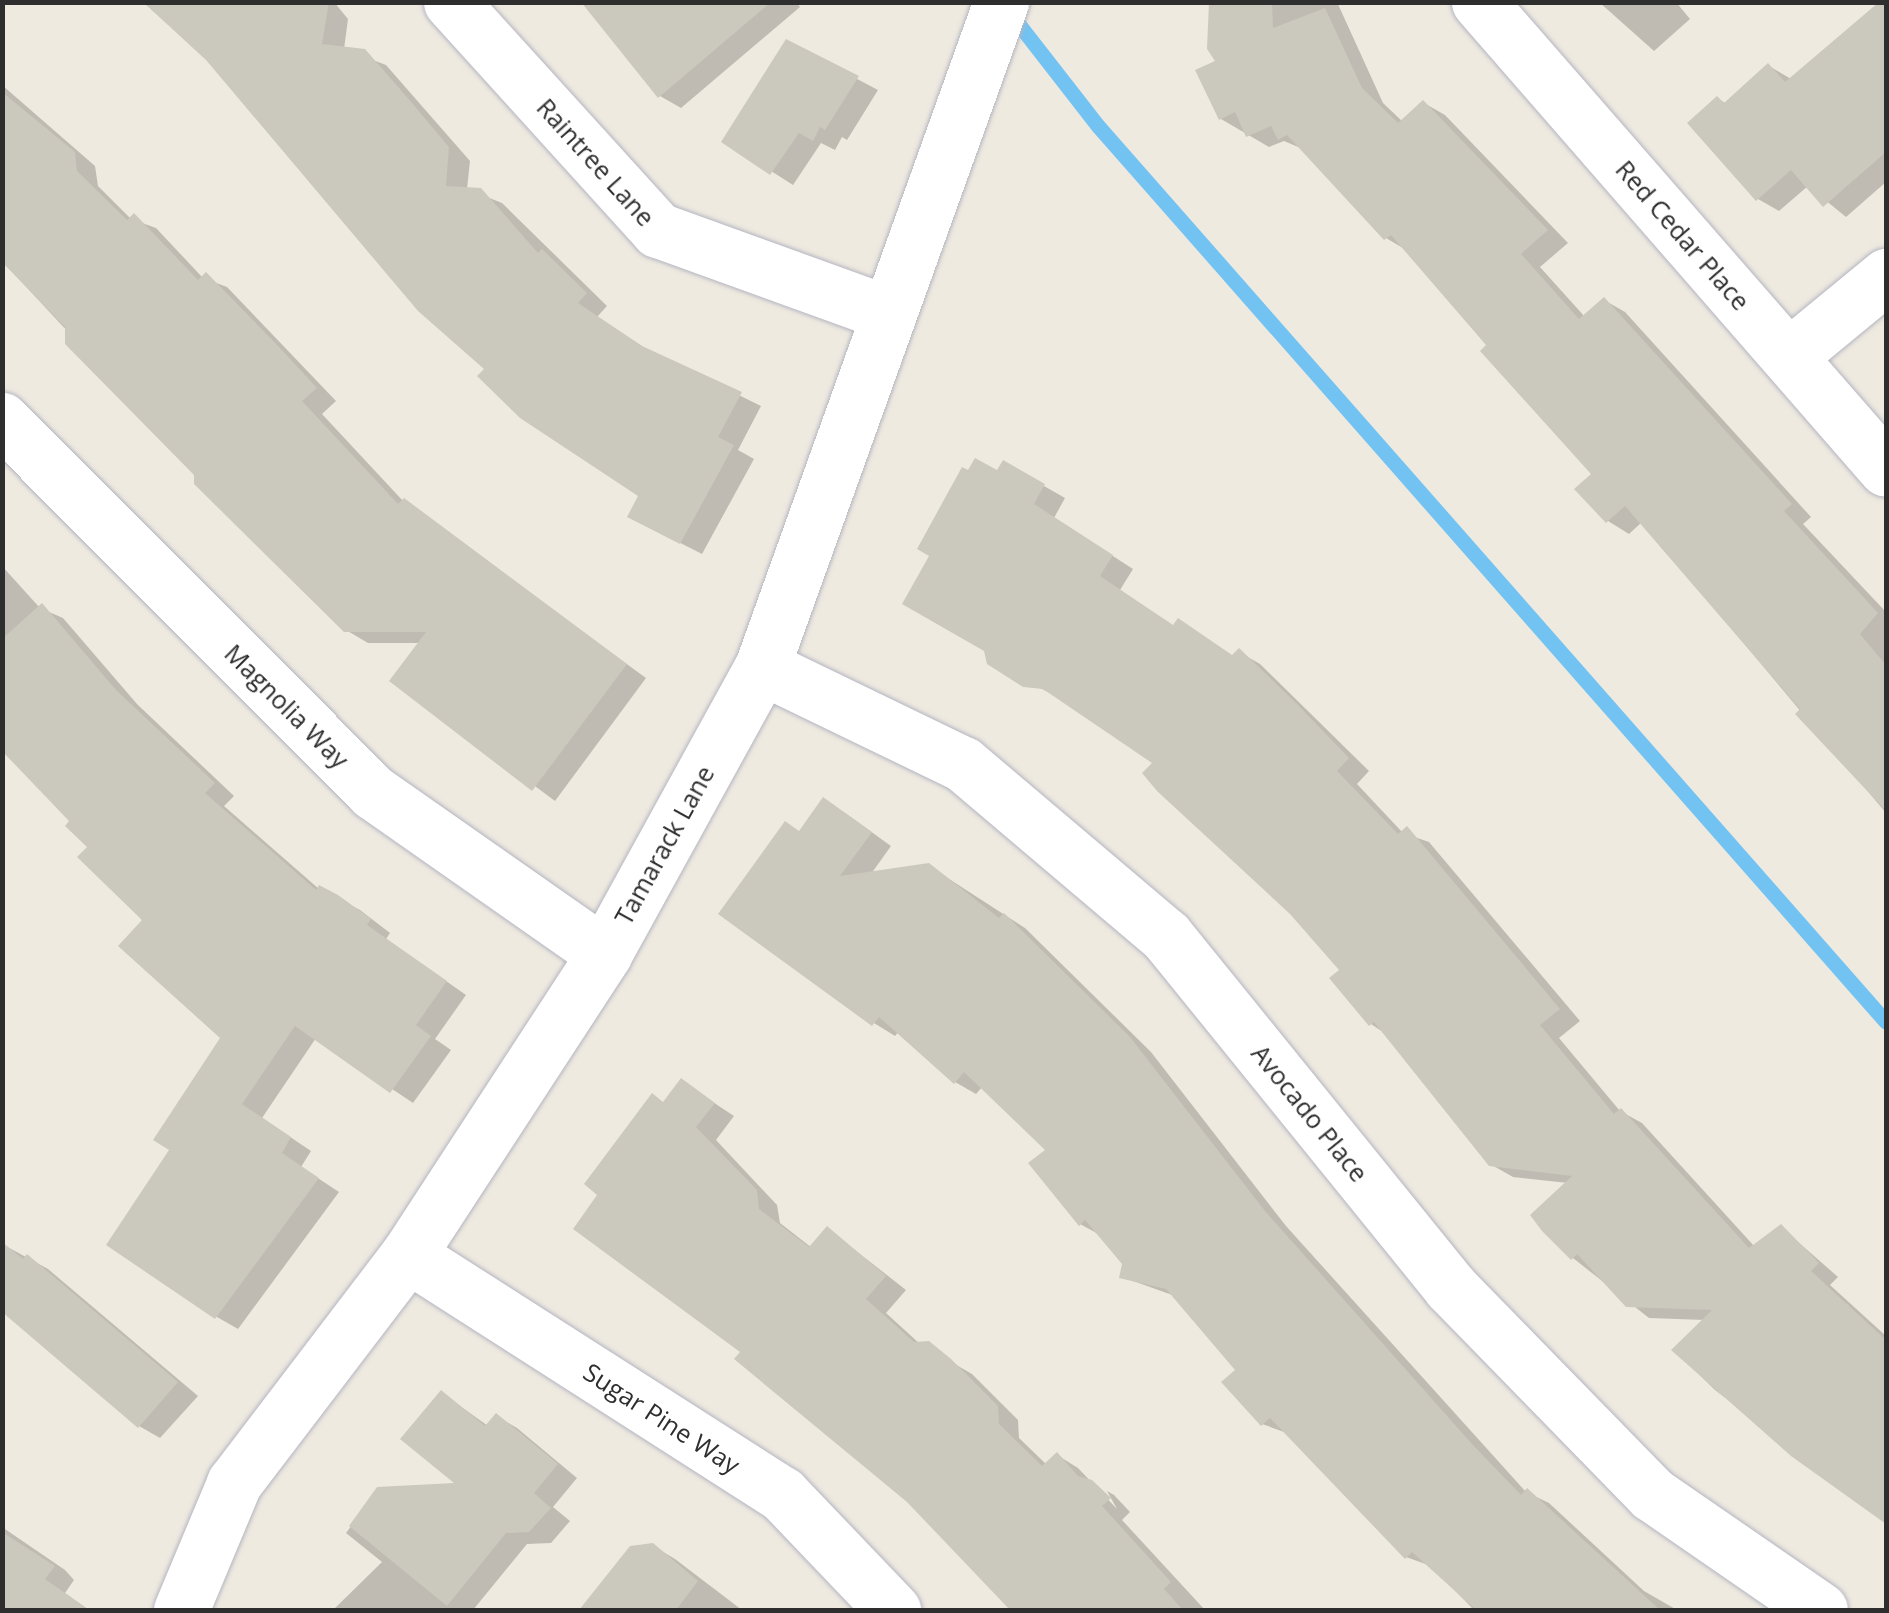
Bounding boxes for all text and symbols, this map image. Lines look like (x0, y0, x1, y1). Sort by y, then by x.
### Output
street label: Raintree Lane (531, 92, 661, 232)
street label: Red Cedar Place (1610, 154, 1756, 316)
street label: Magnolia Way (219, 638, 355, 774)
street label: Tamarack Lane (608, 760, 720, 930)
street label: Avocado Place (1246, 1039, 1374, 1187)
street label: Sugar Pine Way (578, 1356, 746, 1480)

